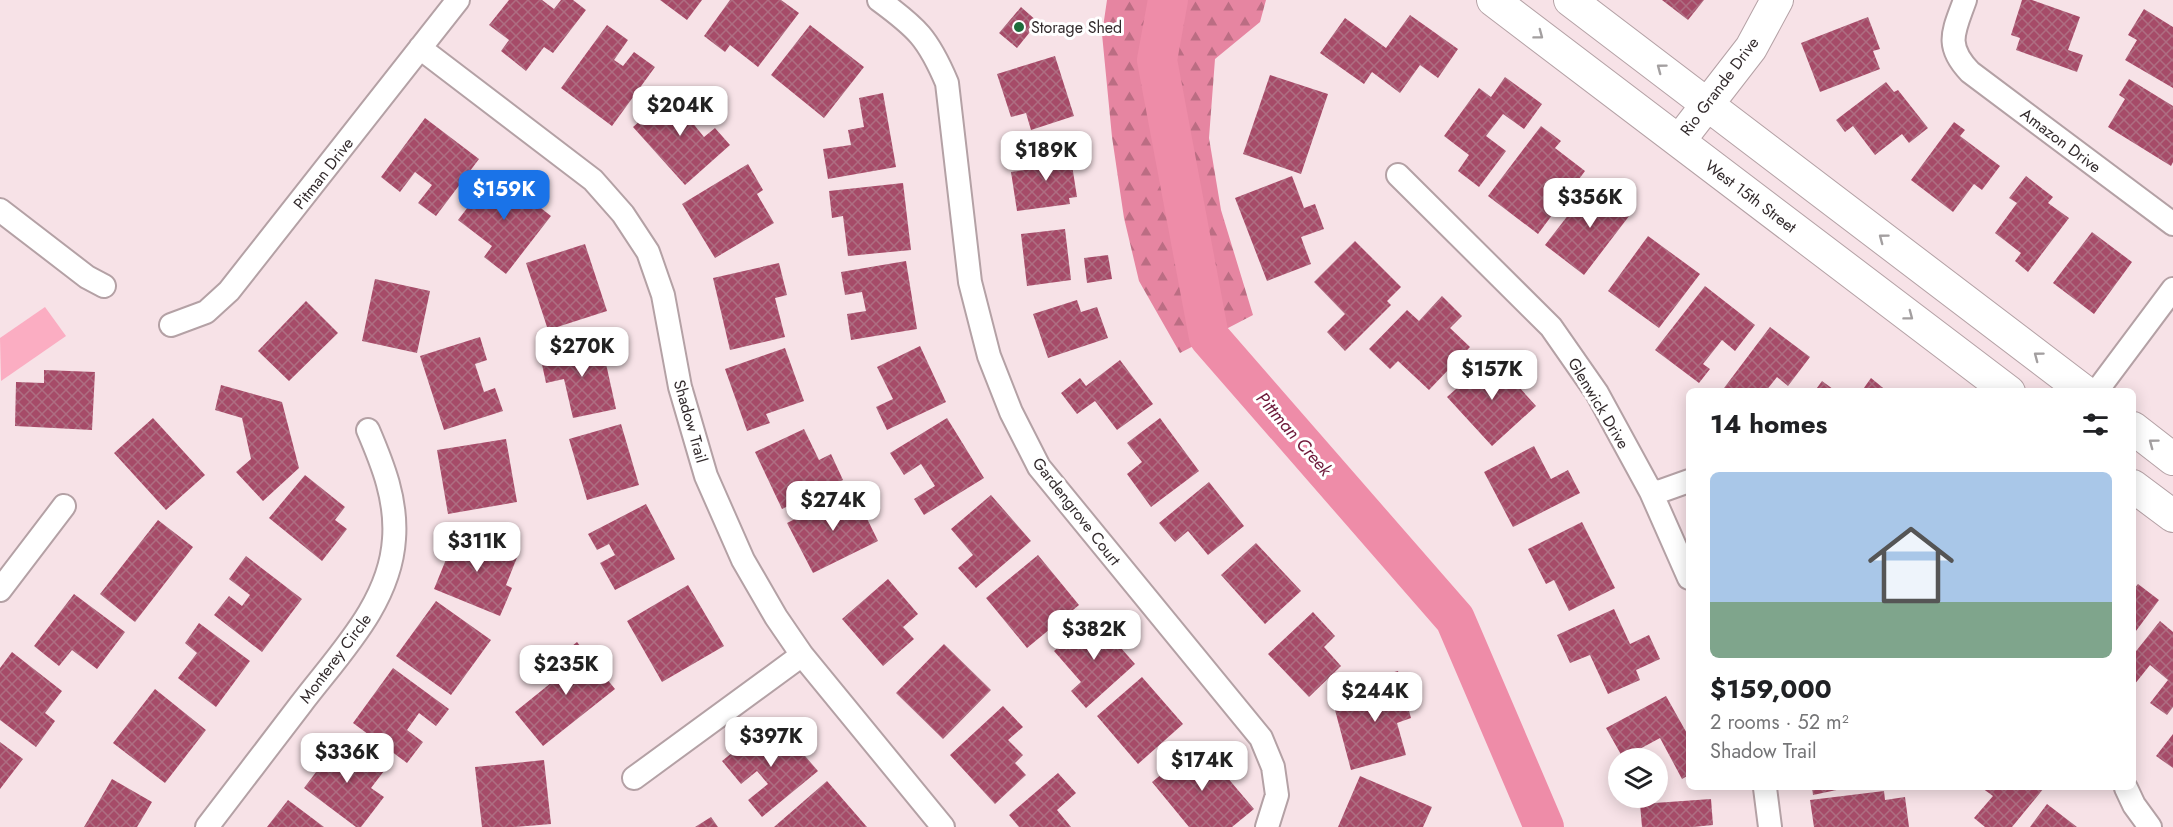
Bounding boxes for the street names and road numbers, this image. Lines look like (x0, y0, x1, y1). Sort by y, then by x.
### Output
street label: Rio Grande Drive (1675, 32, 1764, 140)
street label: Amazon Drive (2016, 103, 2106, 178)
street label: Pitman Drive (288, 132, 359, 214)
street label: West 15th Street (1700, 154, 1801, 239)
street label: Glenwick Drive (1562, 353, 1635, 453)
street label: Shadow Trail (668, 377, 713, 465)
street label: Gardengrove Court (1027, 452, 1126, 570)
street label: Monterey Circle (294, 609, 377, 708)

